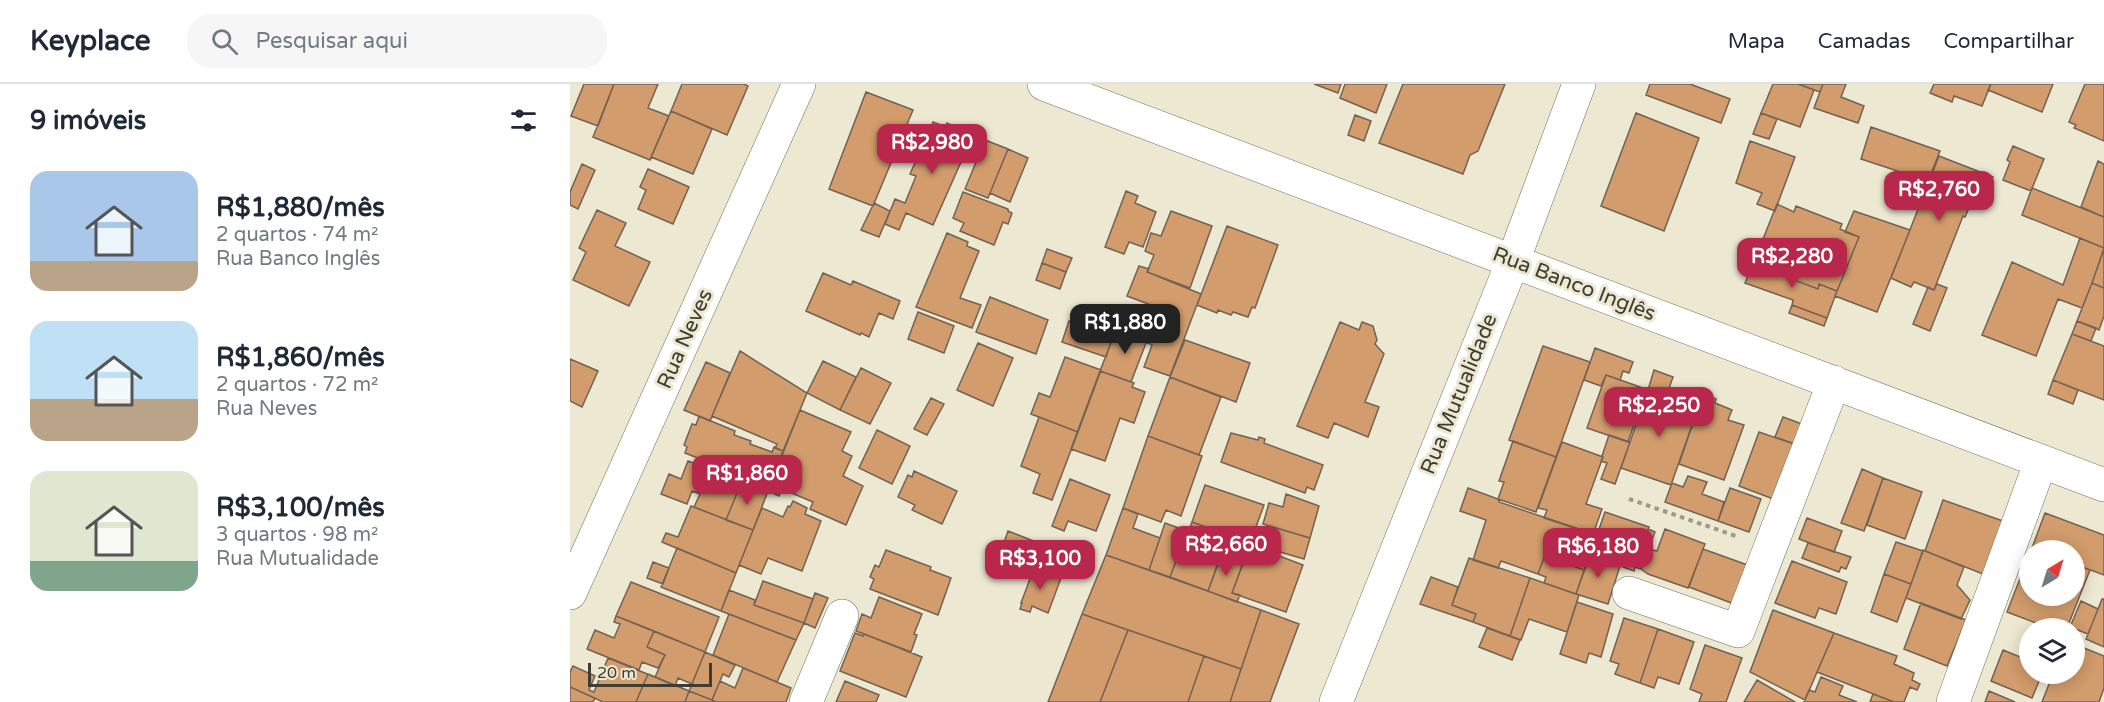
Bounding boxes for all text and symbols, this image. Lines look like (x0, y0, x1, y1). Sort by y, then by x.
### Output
search box (187, 14, 607, 68)
text: Keyplace (30, 24, 151, 58)
icon: search (208, 25, 241, 58)
text: Pesquisar aqui (256, 28, 408, 54)
text: Mapa (1728, 29, 1785, 54)
text: Camadas (1818, 29, 1910, 54)
text: Compartilhar (1943, 29, 2074, 54)
icon: filters (507, 104, 540, 137)
text: 9 imóveis (30, 105, 146, 136)
pin: R$2,980 (877, 124, 987, 175)
text: R$2,980 (891, 131, 973, 155)
pin: R$2,760 (1884, 171, 1994, 222)
text: R$2,760 (1898, 178, 1980, 202)
text: R$1,880/mês (216, 192, 385, 223)
icon: home (78, 195, 150, 267)
text: 2 quartos · 74 m² (216, 223, 378, 247)
pin: R$2,280 (1737, 238, 1847, 289)
street label: Rua Banco Inglês (1489, 241, 1659, 327)
text: R$2,280 (1751, 245, 1833, 269)
text: Rua Banco Inglês (216, 247, 380, 271)
street label: Rua Neves (652, 285, 718, 393)
pin: R$1,880 (1070, 304, 1180, 355)
street label: Rua Mutualidade (1415, 310, 1503, 478)
text: R$1,880 (1084, 311, 1166, 335)
text: R$1,860/mês (216, 342, 385, 373)
icon: home (78, 345, 150, 417)
text: 2 quartos · 72 m² (216, 373, 378, 397)
pin: R$2,250 (1604, 387, 1714, 438)
text: R$2,250 (1618, 394, 1700, 418)
text: Rua Neves (216, 397, 317, 421)
pin: R$1,860 (692, 455, 802, 506)
text: R$1,860 (706, 462, 788, 486)
text: R$3,100/mês (216, 492, 385, 523)
icon: home (78, 495, 150, 567)
text: 3 quartos · 98 m² (216, 523, 378, 547)
pin: R$2,660 (1171, 526, 1281, 577)
pin: R$6,180 (1543, 528, 1653, 579)
text: R$2,660 (1185, 533, 1267, 557)
text: R$6,180 (1557, 535, 1639, 559)
pin: R$3,100 (985, 540, 1095, 591)
north arrow (2019, 540, 2085, 606)
map controls (2019, 540, 2085, 684)
text: Rua Mutualidade (216, 547, 379, 571)
text: R$3,100 (999, 547, 1081, 571)
button: layers (2019, 618, 2085, 684)
scale bar (588, 660, 712, 688)
text: 20 m (597, 663, 636, 683)

